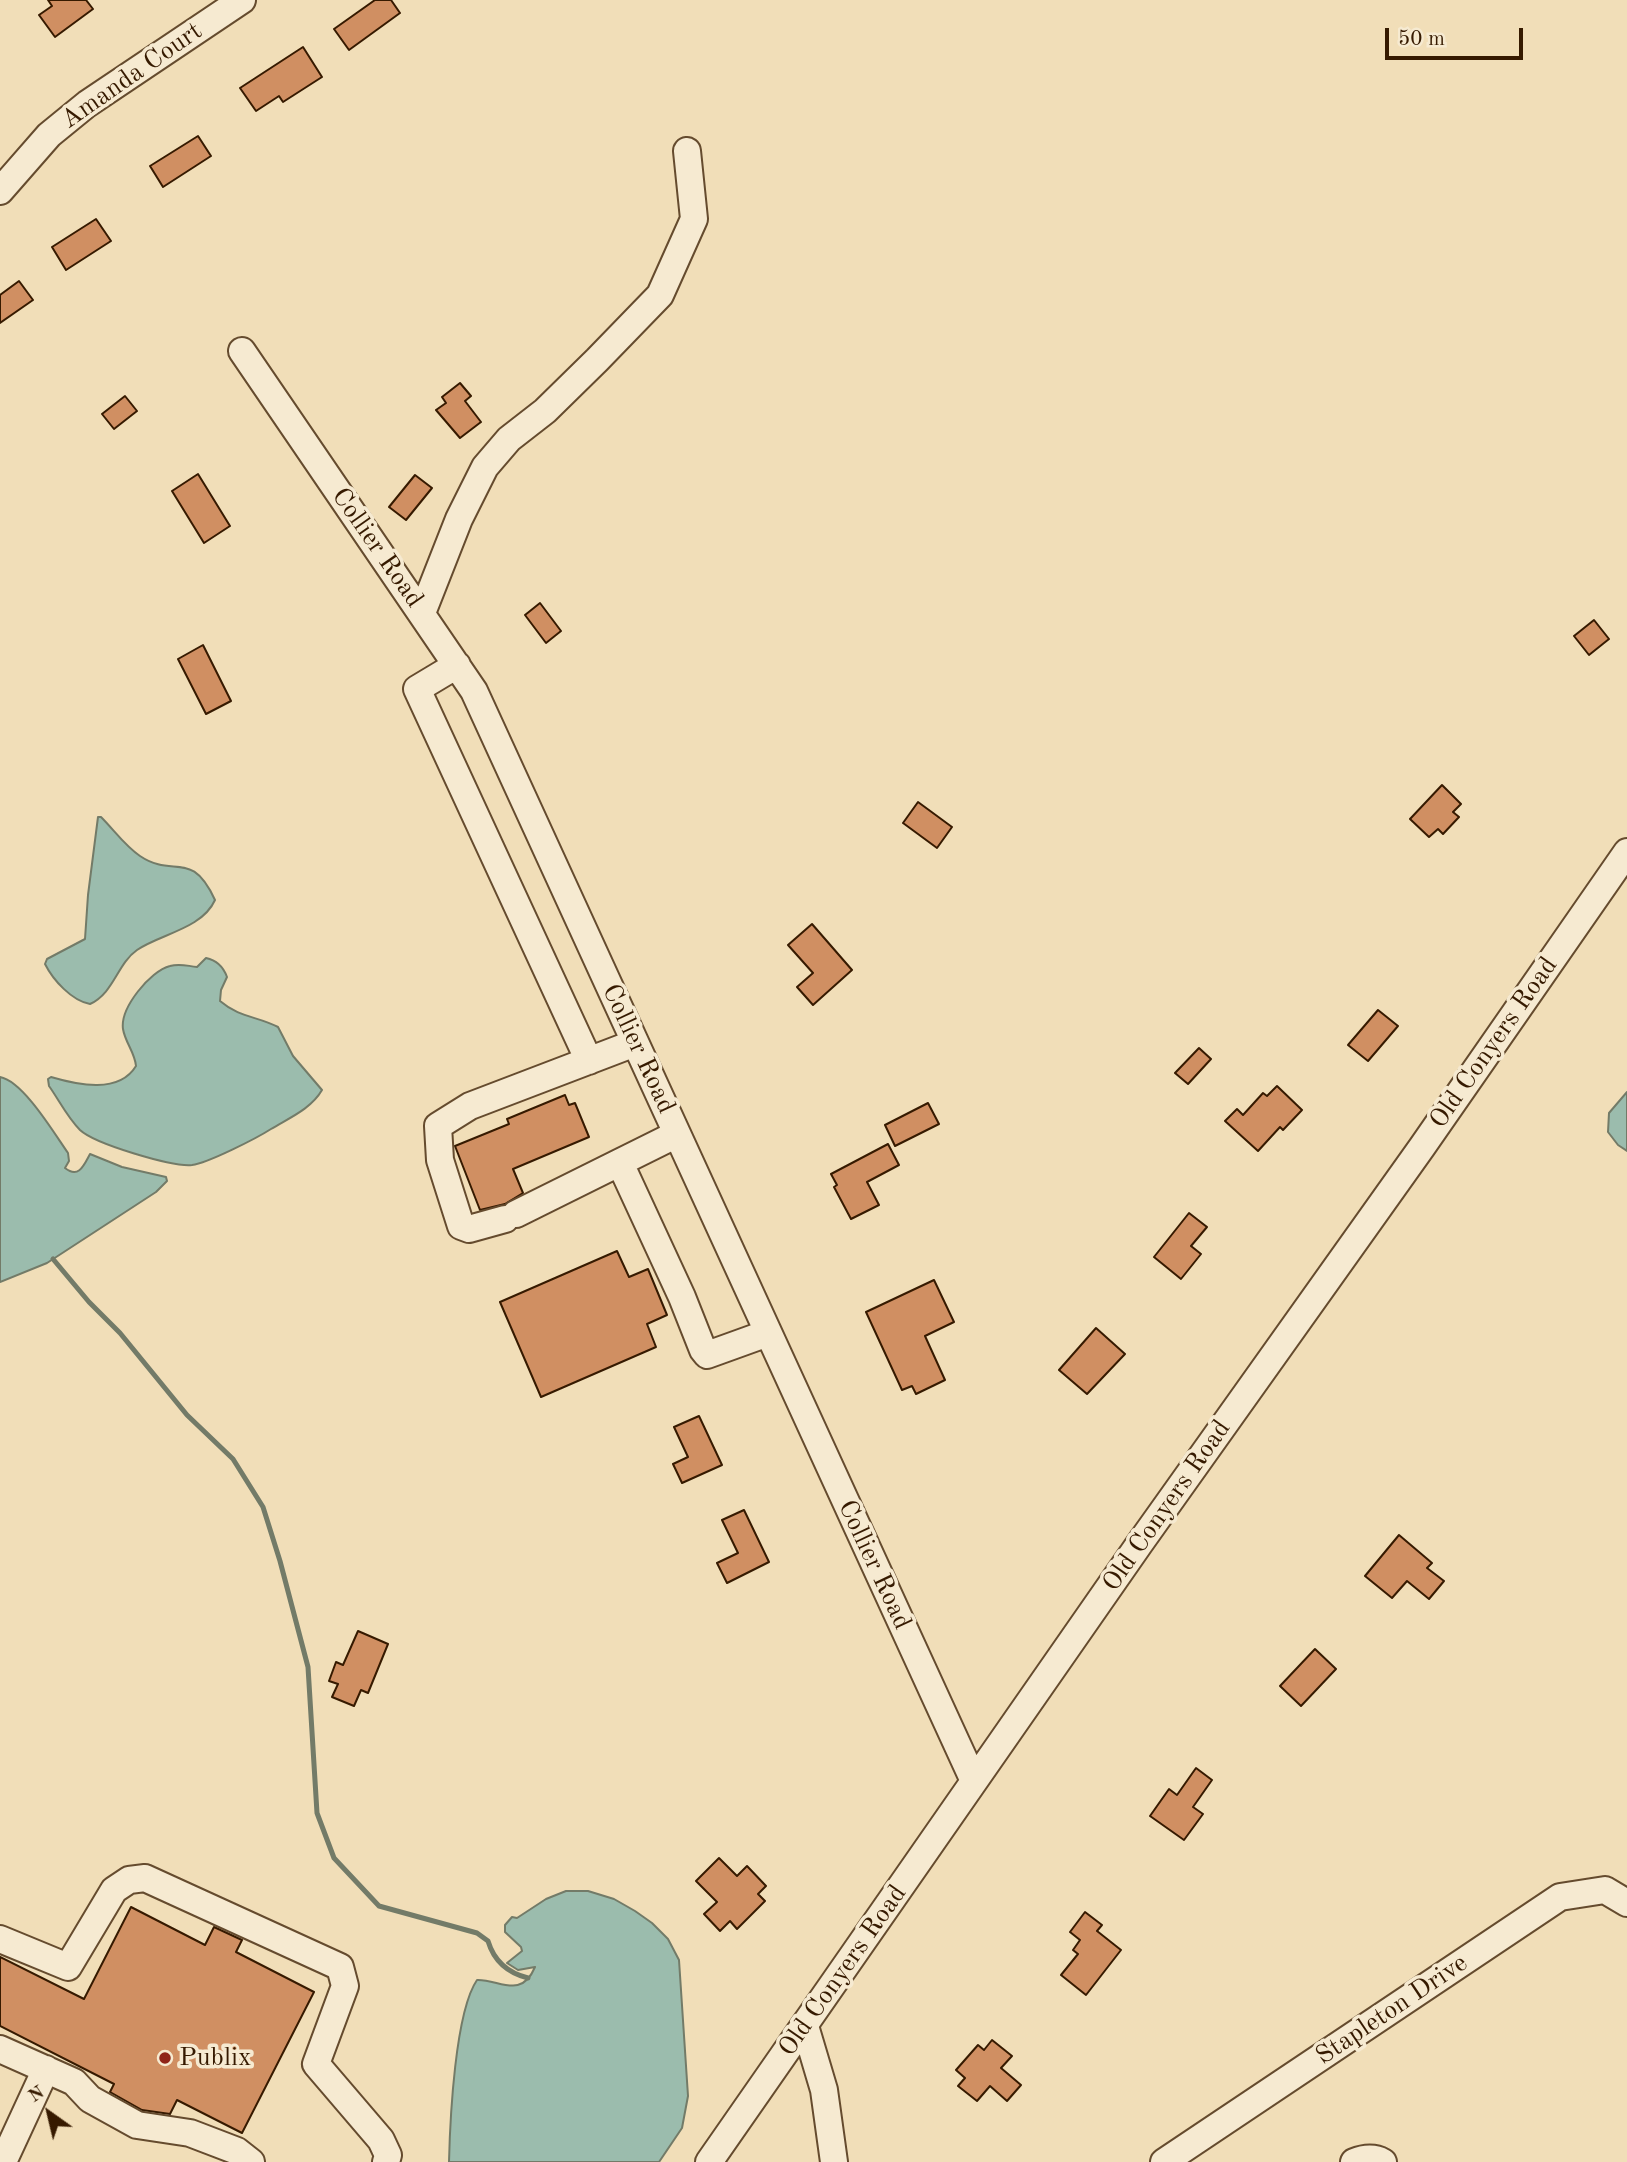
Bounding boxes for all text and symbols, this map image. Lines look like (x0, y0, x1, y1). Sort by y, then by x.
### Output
scale bar (1389, 14, 1527, 58)
street label: Amanda Court (55, 16, 209, 136)
text: 50 m (1398, 29, 1445, 50)
street label: Collier Road (324, 482, 430, 614)
street label: Old Conyers Road (1423, 951, 1565, 1135)
street label: Collier Road (594, 979, 682, 1119)
street label: Old Conyers Road (1096, 1414, 1238, 1598)
street label: Collier Road (830, 1495, 918, 1635)
street label: Old Conyers Road (772, 1879, 914, 2063)
street label: Stapleton Drive (1310, 1948, 1474, 2072)
place label: Publix (179, 2042, 251, 2074)
marker: Publix (157, 2050, 173, 2066)
north arrow (14, 2078, 84, 2148)
text: N (26, 2083, 48, 2107)

